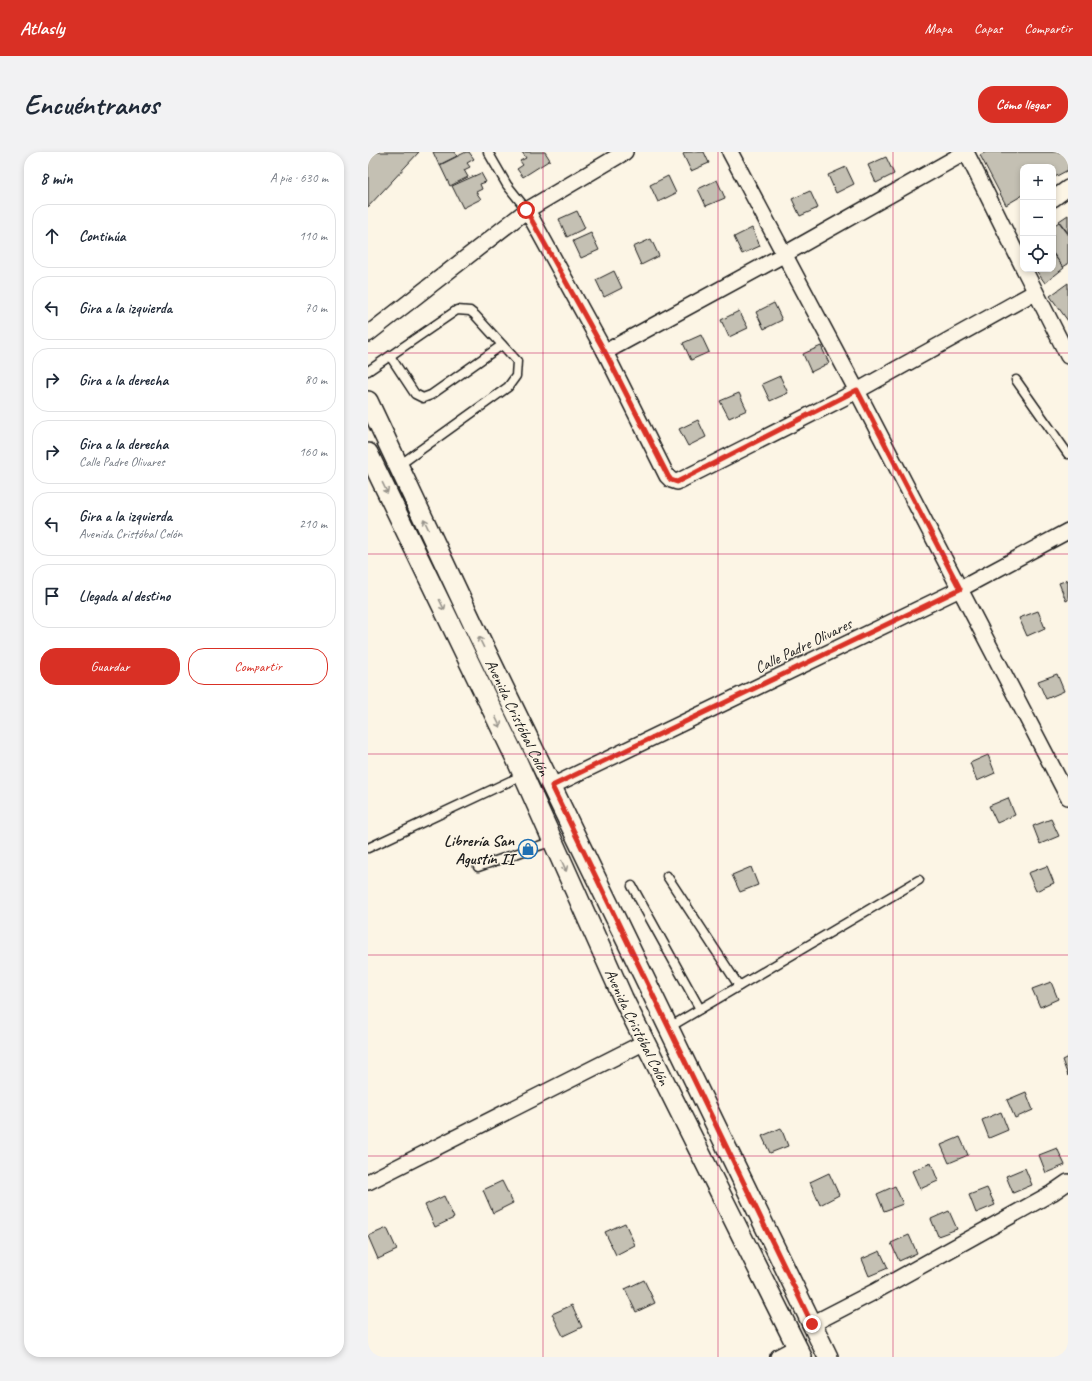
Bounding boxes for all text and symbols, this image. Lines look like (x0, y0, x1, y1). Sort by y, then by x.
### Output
text: Atlasly (20, 16, 64, 40)
text: Mapa (925, 20, 952, 37)
text: Capas (974, 20, 1002, 37)
text: Compartir (1024, 20, 1072, 37)
button: Cómo llegar (978, 86, 1068, 123)
text: Encuéntranos (24, 87, 159, 122)
map controls (1020, 164, 1056, 272)
button: + (1020, 164, 1056, 200)
text: 8 min (40, 168, 73, 189)
text: A pie · 630 m (270, 170, 328, 186)
button: − (1020, 200, 1056, 236)
route start (517, 201, 535, 219)
icon: ahead (41, 225, 63, 247)
text: Continúa (79, 227, 126, 246)
text: 110 m (299, 228, 327, 244)
button: locate (1020, 236, 1056, 272)
icon: left (41, 297, 63, 319)
text: Gira a la izquierda (79, 299, 172, 318)
text: 70 m (305, 300, 327, 316)
icon: right (41, 369, 63, 391)
text: Gira a la derecha (79, 371, 168, 390)
text: 80 m (305, 372, 327, 388)
text: Gira a la derecha (79, 435, 168, 454)
icon: right (41, 441, 63, 463)
text: 160 m (299, 444, 327, 460)
text: Calle Padre Olivares (79, 454, 165, 470)
one-way arrow (382, 482, 389, 494)
text: Gira a la izquierda (79, 507, 172, 526)
icon: left (41, 513, 63, 535)
text: 210 m (299, 516, 327, 532)
one-way arrow (422, 519, 429, 531)
text: Avenida Cristóbal Colón (79, 526, 182, 542)
icon: arrive (41, 585, 63, 607)
text: Llegada al destino (79, 587, 170, 606)
one-way arrow (439, 599, 446, 611)
street label: Calle Padre Olivares (752, 613, 857, 678)
one-way arrow (477, 636, 484, 648)
button: Guardar (40, 648, 180, 685)
button: Compartir (188, 648, 328, 685)
street label: Avenida Cristóbal Colón (480, 656, 554, 780)
one-way arrow (495, 716, 502, 728)
place label: Librería San Agustín II (444, 831, 517, 869)
shop icon: Librería San Agustín II (517, 838, 539, 860)
one-way arrow (561, 860, 568, 872)
street label: Avenida Cristóbal Colón (600, 966, 674, 1089)
route end (803, 1315, 821, 1333)

